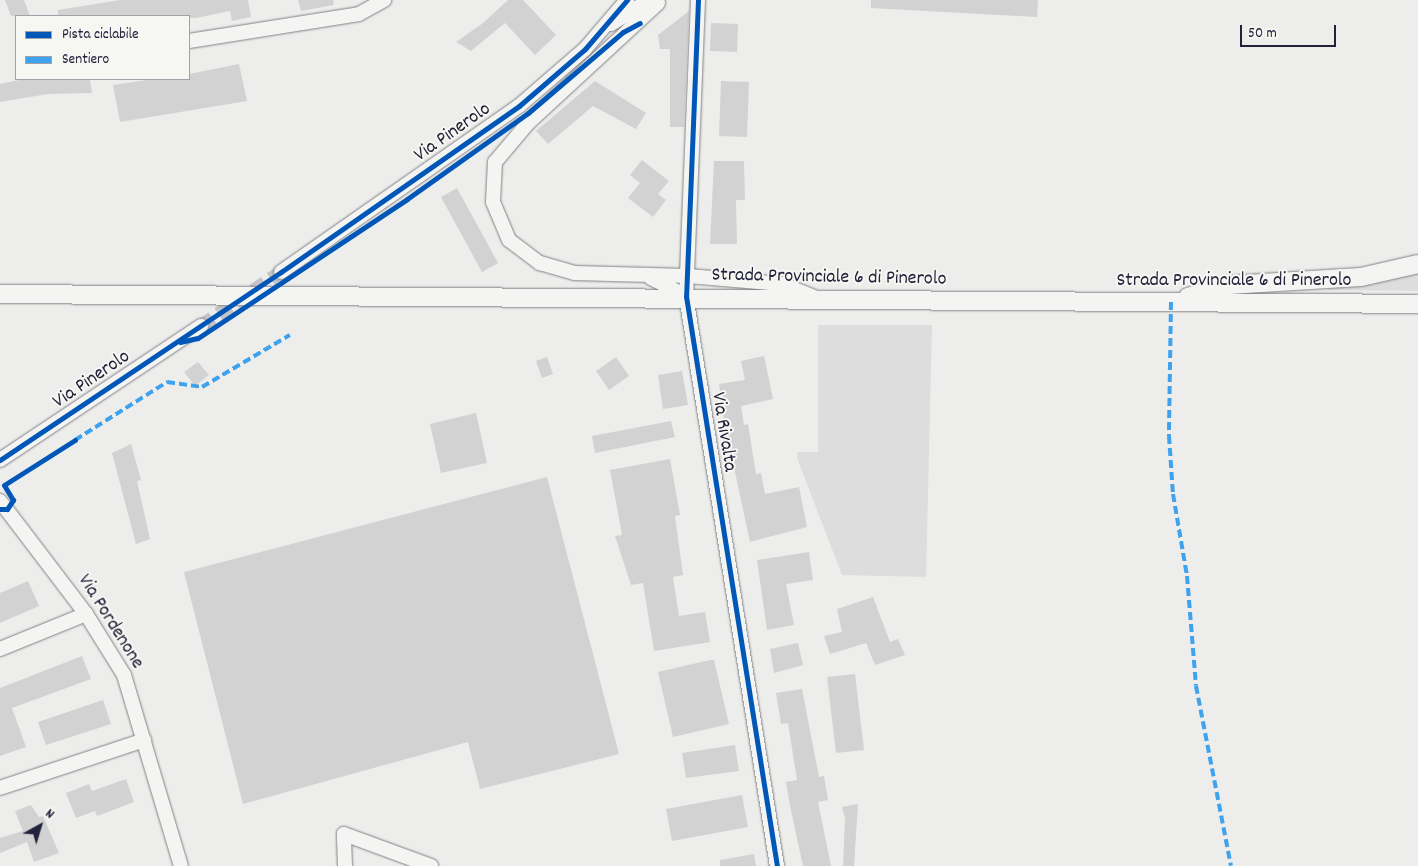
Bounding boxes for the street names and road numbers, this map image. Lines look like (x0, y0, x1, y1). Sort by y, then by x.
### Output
street label: Via Pinerolo (410, 98, 496, 168)
street label: Strada Provinciale 6 di Pinerolo (711, 264, 947, 292)
street label: Strada Provinciale 6 di Pinerolo (1117, 269, 1351, 293)
street label: Via Pinerolo (49, 345, 135, 415)
street label: Via Rivalta (705, 391, 741, 473)
street label: Via Pordenone (71, 570, 149, 674)

